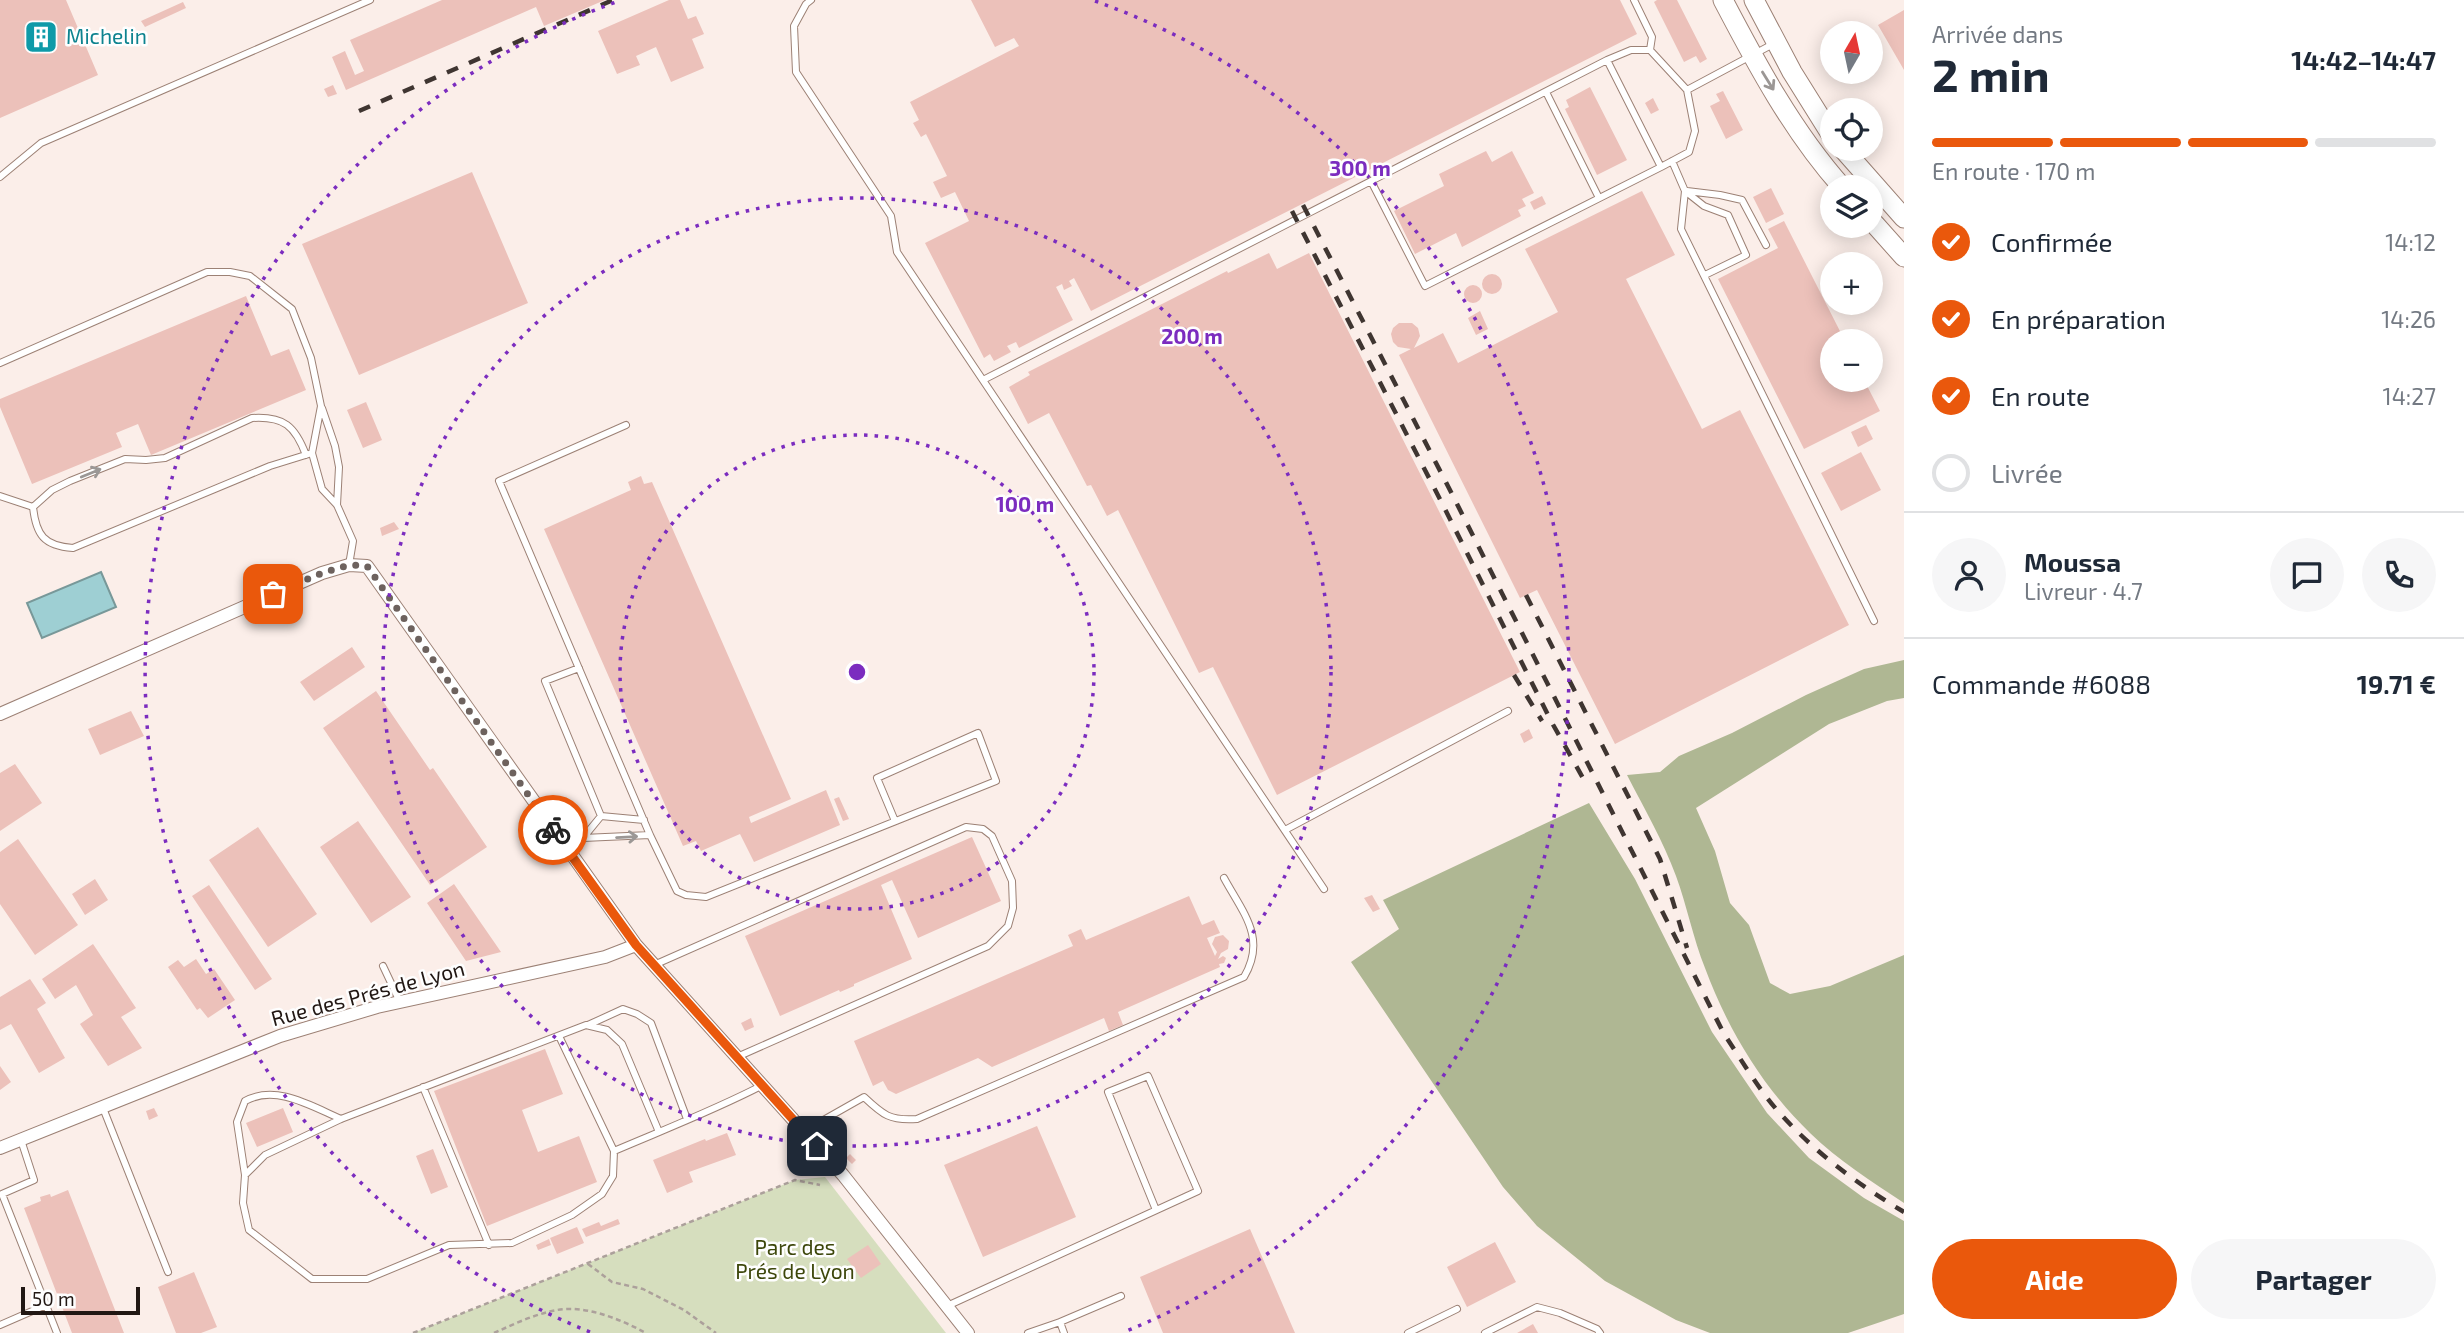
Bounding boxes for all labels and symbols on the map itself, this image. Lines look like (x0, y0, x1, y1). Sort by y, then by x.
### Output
building icon: Michelin (22, 18, 60, 56)
north arrow (1820, 21, 1883, 84)
place label: Michelin (66, 23, 147, 48)
one-way arrow (1761, 70, 1775, 90)
text: 300 m (1329, 155, 1391, 180)
text: 200 m (1161, 323, 1223, 348)
one-way arrow (80, 465, 102, 478)
text: 100 m (996, 491, 1054, 516)
pin (243, 564, 303, 624)
centre of rings (845, 660, 869, 684)
courier (518, 795, 588, 865)
one-way arrow (615, 830, 638, 843)
street label: Rue des Prés de Lyon (268, 955, 467, 1030)
pin (787, 1116, 847, 1176)
park label: Parc des Prés de Lyon (735, 1234, 855, 1283)
scale bar (21, 1284, 140, 1316)

